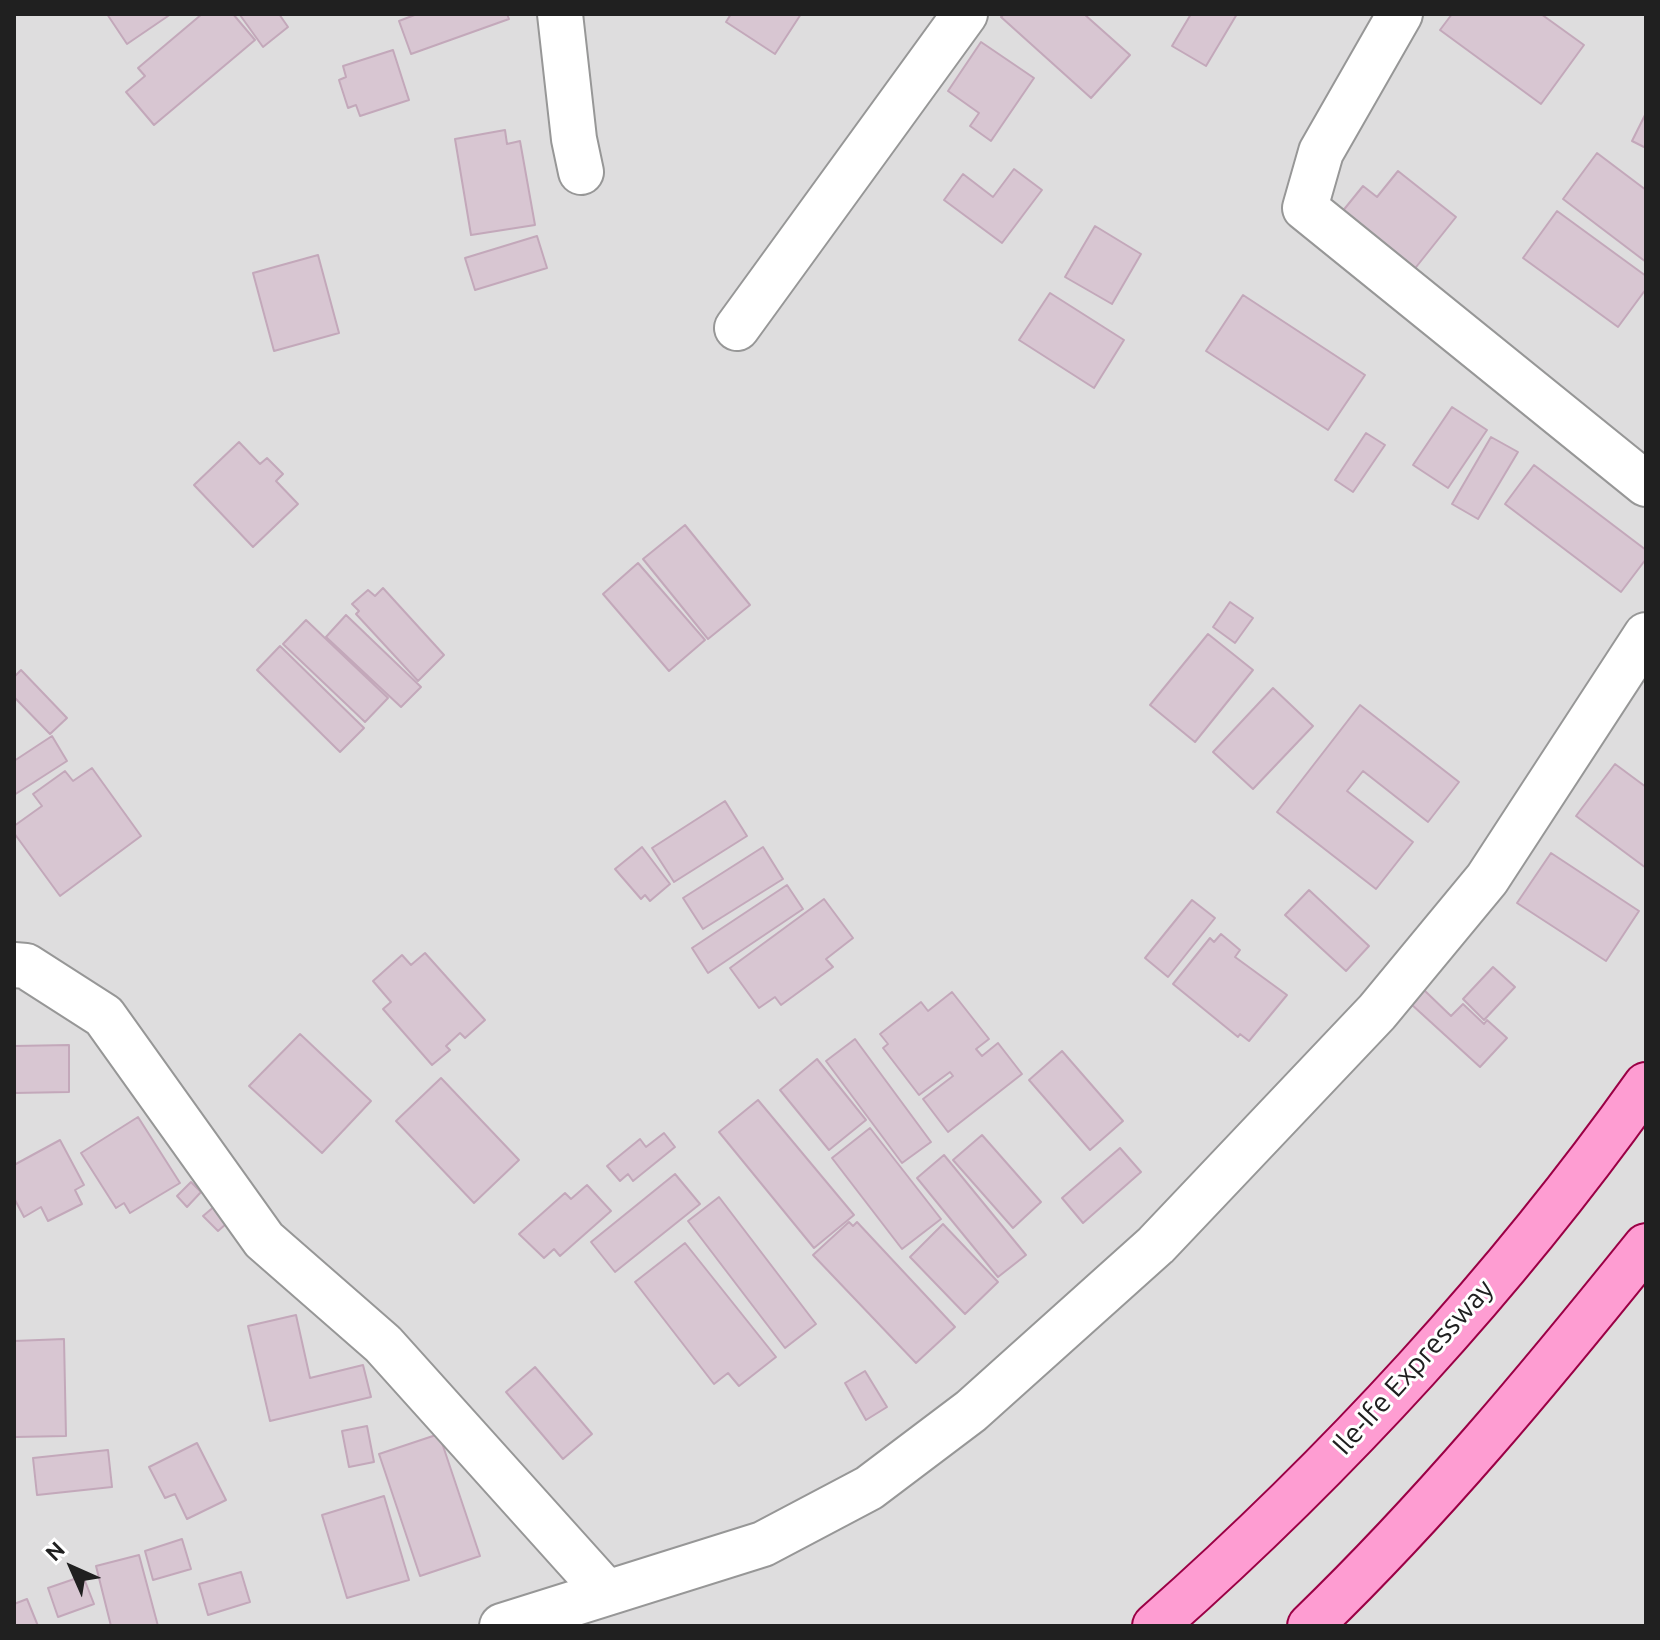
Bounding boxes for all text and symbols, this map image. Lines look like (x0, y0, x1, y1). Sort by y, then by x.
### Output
street label: Ile-Ife Expressway (1326, 1272, 1500, 1462)
north arrow (32, 1528, 112, 1608)
text: N (40, 1536, 69, 1565)

